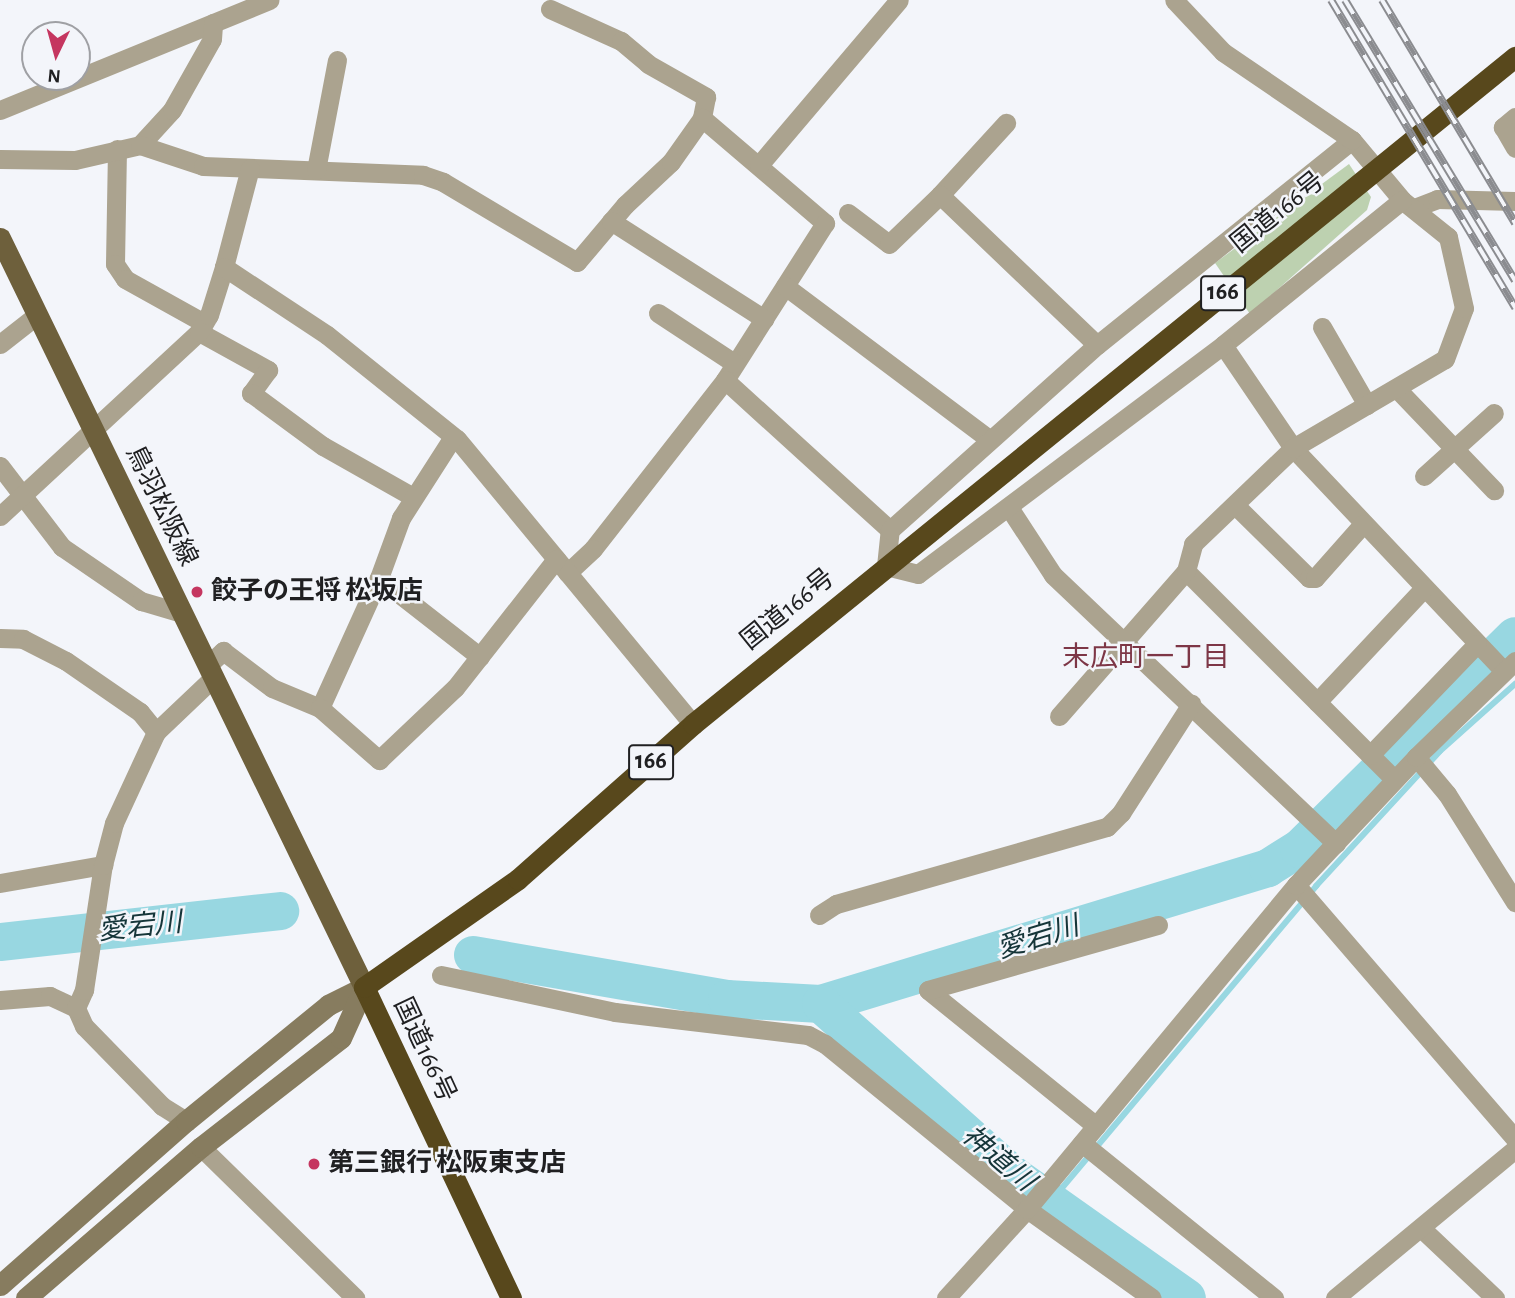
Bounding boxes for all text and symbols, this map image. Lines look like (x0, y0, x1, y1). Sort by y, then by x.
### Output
north arrow (21, 21, 91, 91)
text: N (47, 65, 62, 85)
street label: 国道166号 (1225, 166, 1331, 260)
road number: 166 (1198, 272, 1248, 314)
street label: 鳥羽松阪線 (118, 441, 204, 571)
street label: 国道166号 (735, 563, 841, 657)
place label: 餃子の王将 松坂店 (211, 576, 423, 608)
marker: 餃子の王将 松坂店 (189, 584, 205, 600)
district label: 末広町一丁目 (1062, 641, 1230, 675)
road number: 166 (626, 742, 676, 782)
water label: 愛宕川 (96, 906, 184, 948)
water label: 愛宕川 (993, 910, 1083, 966)
street label: 国道166号 (386, 993, 462, 1107)
water label: 神道川 (955, 1119, 1041, 1199)
place label: 第三銀行 松阪東支店 (328, 1148, 566, 1180)
marker: 第三銀行 松阪東支店 (306, 1156, 322, 1172)

